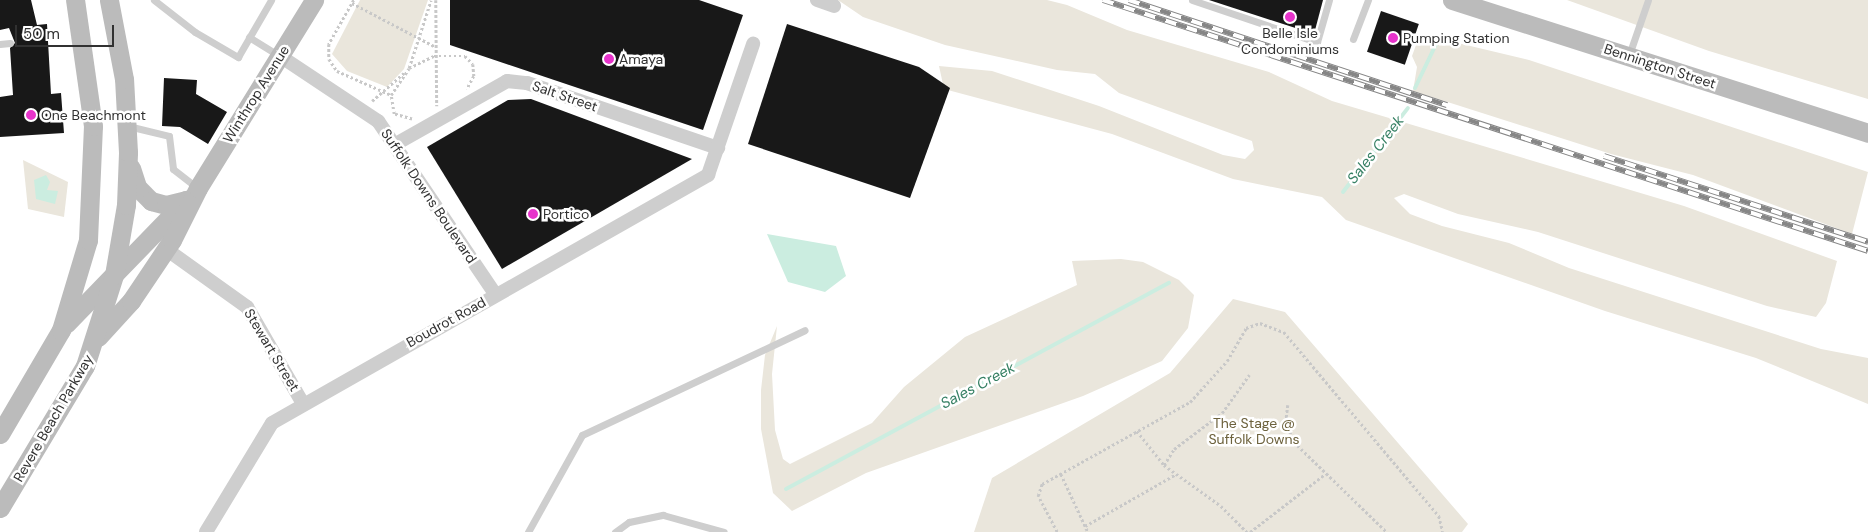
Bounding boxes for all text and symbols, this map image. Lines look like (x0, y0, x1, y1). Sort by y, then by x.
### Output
marker: Belle Isle Condominiums (1284, 11, 1296, 23)
scale bar (18, 15, 116, 47)
text: 50 m (23, 24, 60, 44)
place label: Belle Isle Condominiums (1241, 25, 1339, 58)
place label: Pumping Station (1403, 30, 1510, 46)
marker: Pumping Station (1387, 32, 1399, 44)
street label: Bennington Street (1602, 40, 1718, 92)
street label: Winthrop Avenue (219, 42, 293, 146)
place label: Amaya (619, 51, 663, 67)
marker: Amaya (603, 53, 615, 65)
street label: Salt Street (530, 77, 600, 115)
place label: One Beachmont (41, 107, 146, 123)
marker: One Beachmont (25, 109, 37, 121)
water label: Sales Creek (1344, 112, 1408, 188)
street label: Suffolk Downs Boulevard (378, 126, 480, 266)
place label: Portico (543, 206, 589, 222)
marker: Portico (527, 208, 539, 220)
street label: Boudrot Road (403, 293, 489, 351)
street label: Stewart Street (241, 306, 303, 394)
street label: Revere Beach Parkway (10, 351, 96, 485)
water label: Sales Creek (938, 359, 1018, 413)
park label: The Stage @ Suffolk Downs (1209, 415, 1299, 448)

